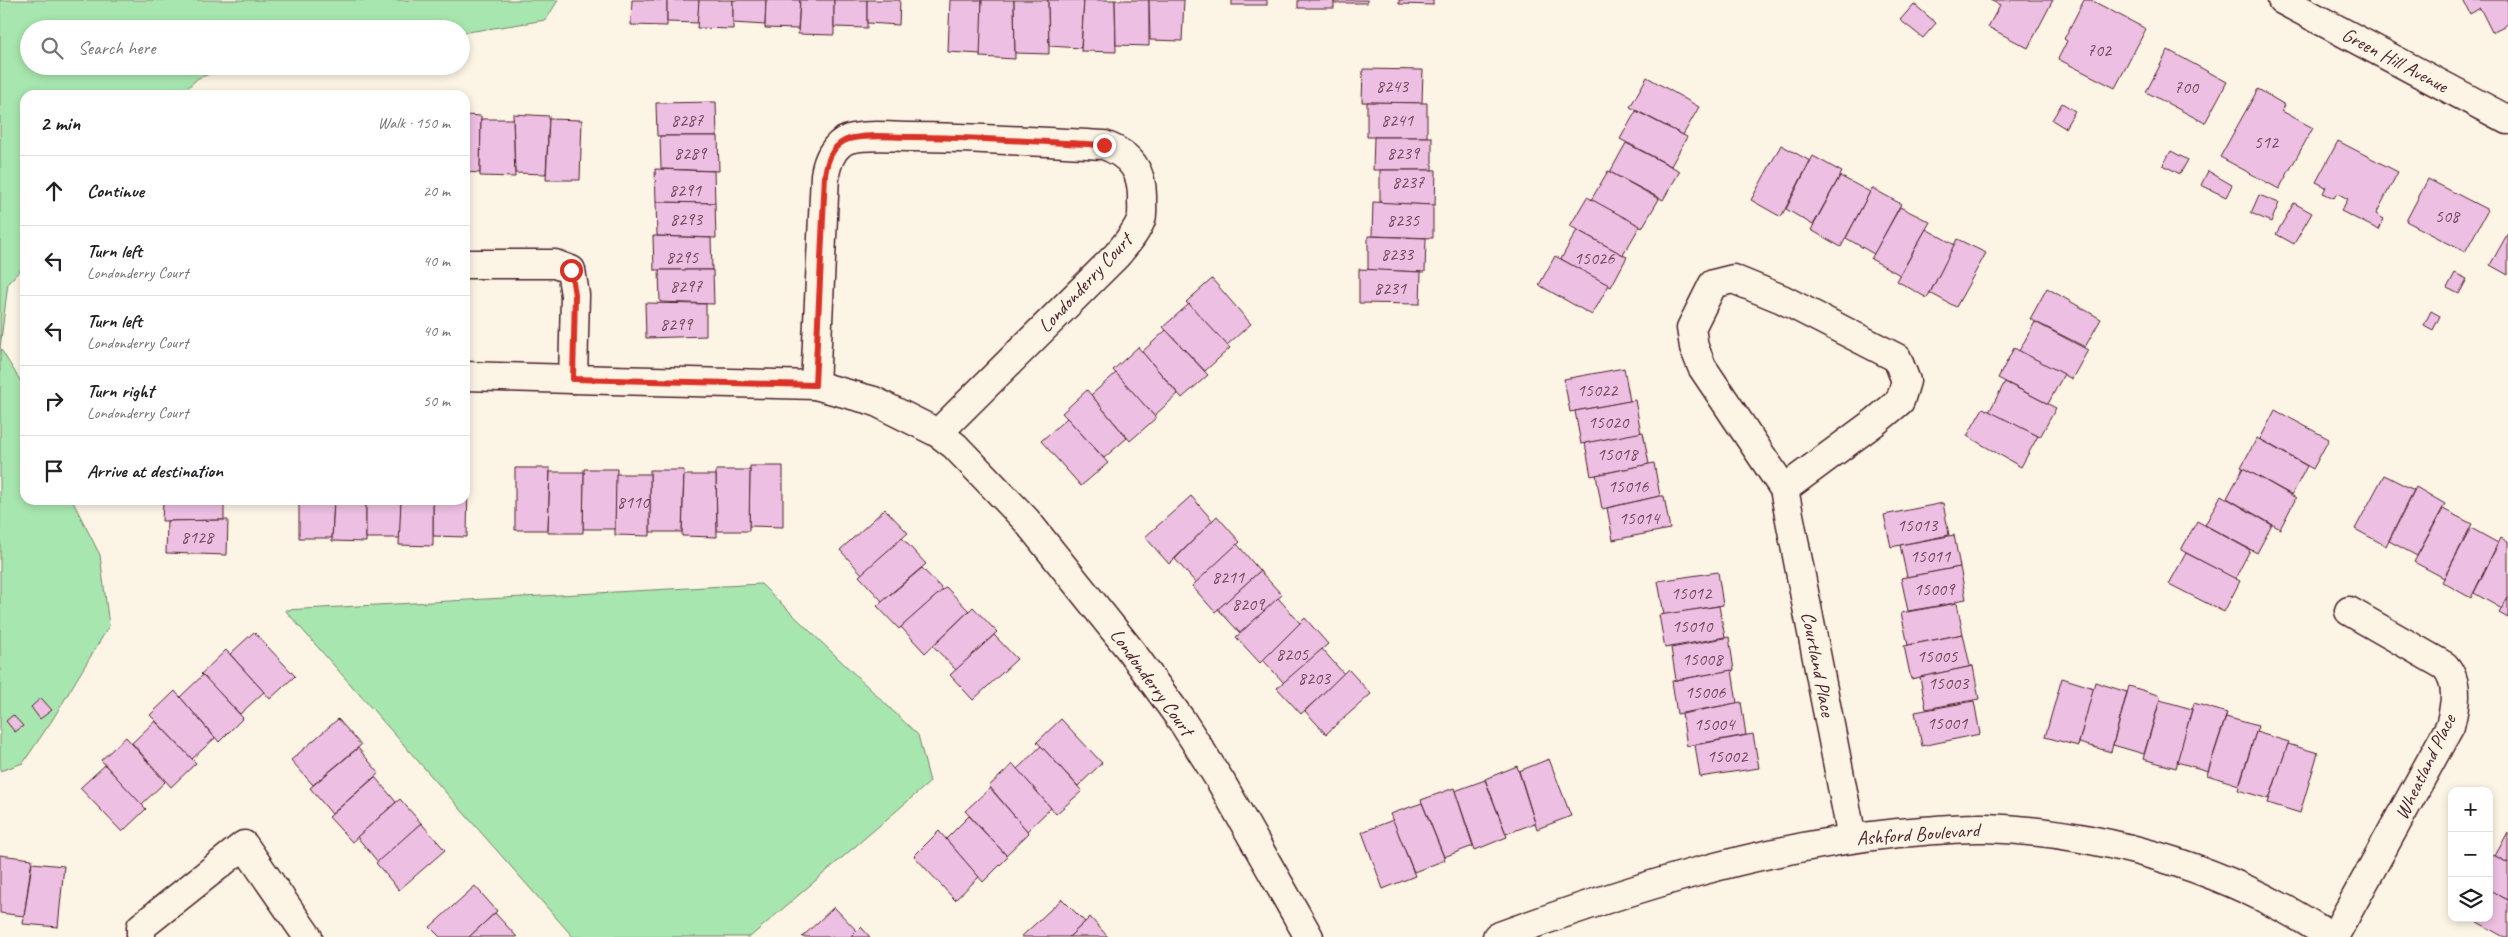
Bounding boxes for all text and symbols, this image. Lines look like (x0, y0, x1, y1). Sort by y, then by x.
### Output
search box (20, 20, 470, 75)
street label: Green Hill Avenue (2338, 22, 2454, 99)
icon: search (38, 34, 66, 62)
text: Search here (78, 36, 155, 60)
house number: 702 (2087, 39, 2113, 61)
house number: 8243 (1376, 75, 1410, 97)
house number: 700 (2174, 76, 2200, 98)
house number: 8287 (671, 109, 704, 131)
house number: 8241 (1381, 109, 1414, 131)
text: 2 min (40, 110, 80, 136)
text: Walk · 150 m (378, 113, 450, 133)
house number: 512 (2254, 131, 2280, 153)
route end (1093, 134, 1116, 157)
house number: 8289 (674, 142, 708, 164)
house number: 8239 (1387, 142, 1421, 164)
house number: 8237 (1392, 171, 1425, 193)
icon: ahead (40, 177, 68, 205)
text: Continue (87, 179, 144, 203)
house number: 8291 (669, 179, 702, 201)
text: 20 m (423, 181, 450, 201)
house number: 508 (2435, 205, 2461, 227)
house number: 8293 (670, 208, 704, 230)
house number: 8235 (1387, 209, 1420, 231)
street label: Londonderry Court (1033, 226, 1140, 338)
text: Turn left (87, 239, 142, 263)
house number: 8233 (1381, 243, 1415, 265)
house number: 8295 (666, 246, 699, 268)
icon: left (40, 247, 68, 275)
house number: 15026 (1574, 247, 1615, 269)
text: 40 m (423, 251, 450, 271)
route start (560, 259, 583, 282)
text: Londonderry Court (87, 263, 188, 283)
house number: 8297 (670, 275, 703, 297)
house number: 8231 (1374, 277, 1407, 299)
text: Turn left (87, 309, 142, 333)
house number: 8299 (660, 313, 694, 335)
icon: left (40, 317, 68, 345)
text: 40 m (423, 321, 450, 341)
text: Londonderry Court (87, 333, 188, 353)
text: Turn right (87, 379, 154, 403)
house number: 15022 (1577, 379, 1619, 401)
icon: right (40, 387, 68, 415)
text: 50 m (423, 391, 450, 411)
text: Londonderry Court (87, 403, 188, 423)
house number: 15020 (1588, 411, 1630, 433)
house number: 15018 (1597, 443, 1639, 465)
icon: arrive (40, 457, 68, 485)
text: Arrive at destination (87, 459, 223, 483)
house number: 15016 (1608, 475, 1649, 497)
house number: 8110 (617, 491, 651, 513)
house number: 15014 (1619, 507, 1661, 529)
house number: 15013 (1897, 514, 1939, 536)
house number: 8128 (181, 526, 215, 548)
house number: 15011 (1910, 545, 1951, 567)
house number: 8211 (1212, 566, 1245, 588)
house number: 15009 (1914, 578, 1956, 600)
house number: 15012 (1671, 582, 1713, 604)
house number: 8209 (1232, 593, 1266, 615)
street label: Courtland Place (1796, 610, 1841, 720)
house number: 15010 (1672, 615, 1714, 637)
street label: Londonderry Court (1105, 623, 1201, 743)
house number: 8205 (1276, 643, 1309, 665)
house number: 15005 (1917, 645, 1958, 667)
house number: 15008 (1682, 648, 1724, 670)
house number: 8203 (1298, 667, 1332, 689)
house number: 15003 (1928, 672, 1970, 694)
house number: 15006 (1685, 681, 1726, 703)
street label: Wheatland Place (2389, 709, 2462, 824)
house number: 15001 (1927, 712, 1968, 734)
house number: 15004 (1694, 713, 1736, 735)
house number: 15002 (1707, 745, 1749, 767)
map controls (2448, 787, 2493, 922)
button: + (2448, 787, 2493, 832)
street label: Ashford Boulevard (1856, 817, 1983, 851)
button: − (2448, 832, 2493, 877)
button: layers (2448, 877, 2493, 922)

